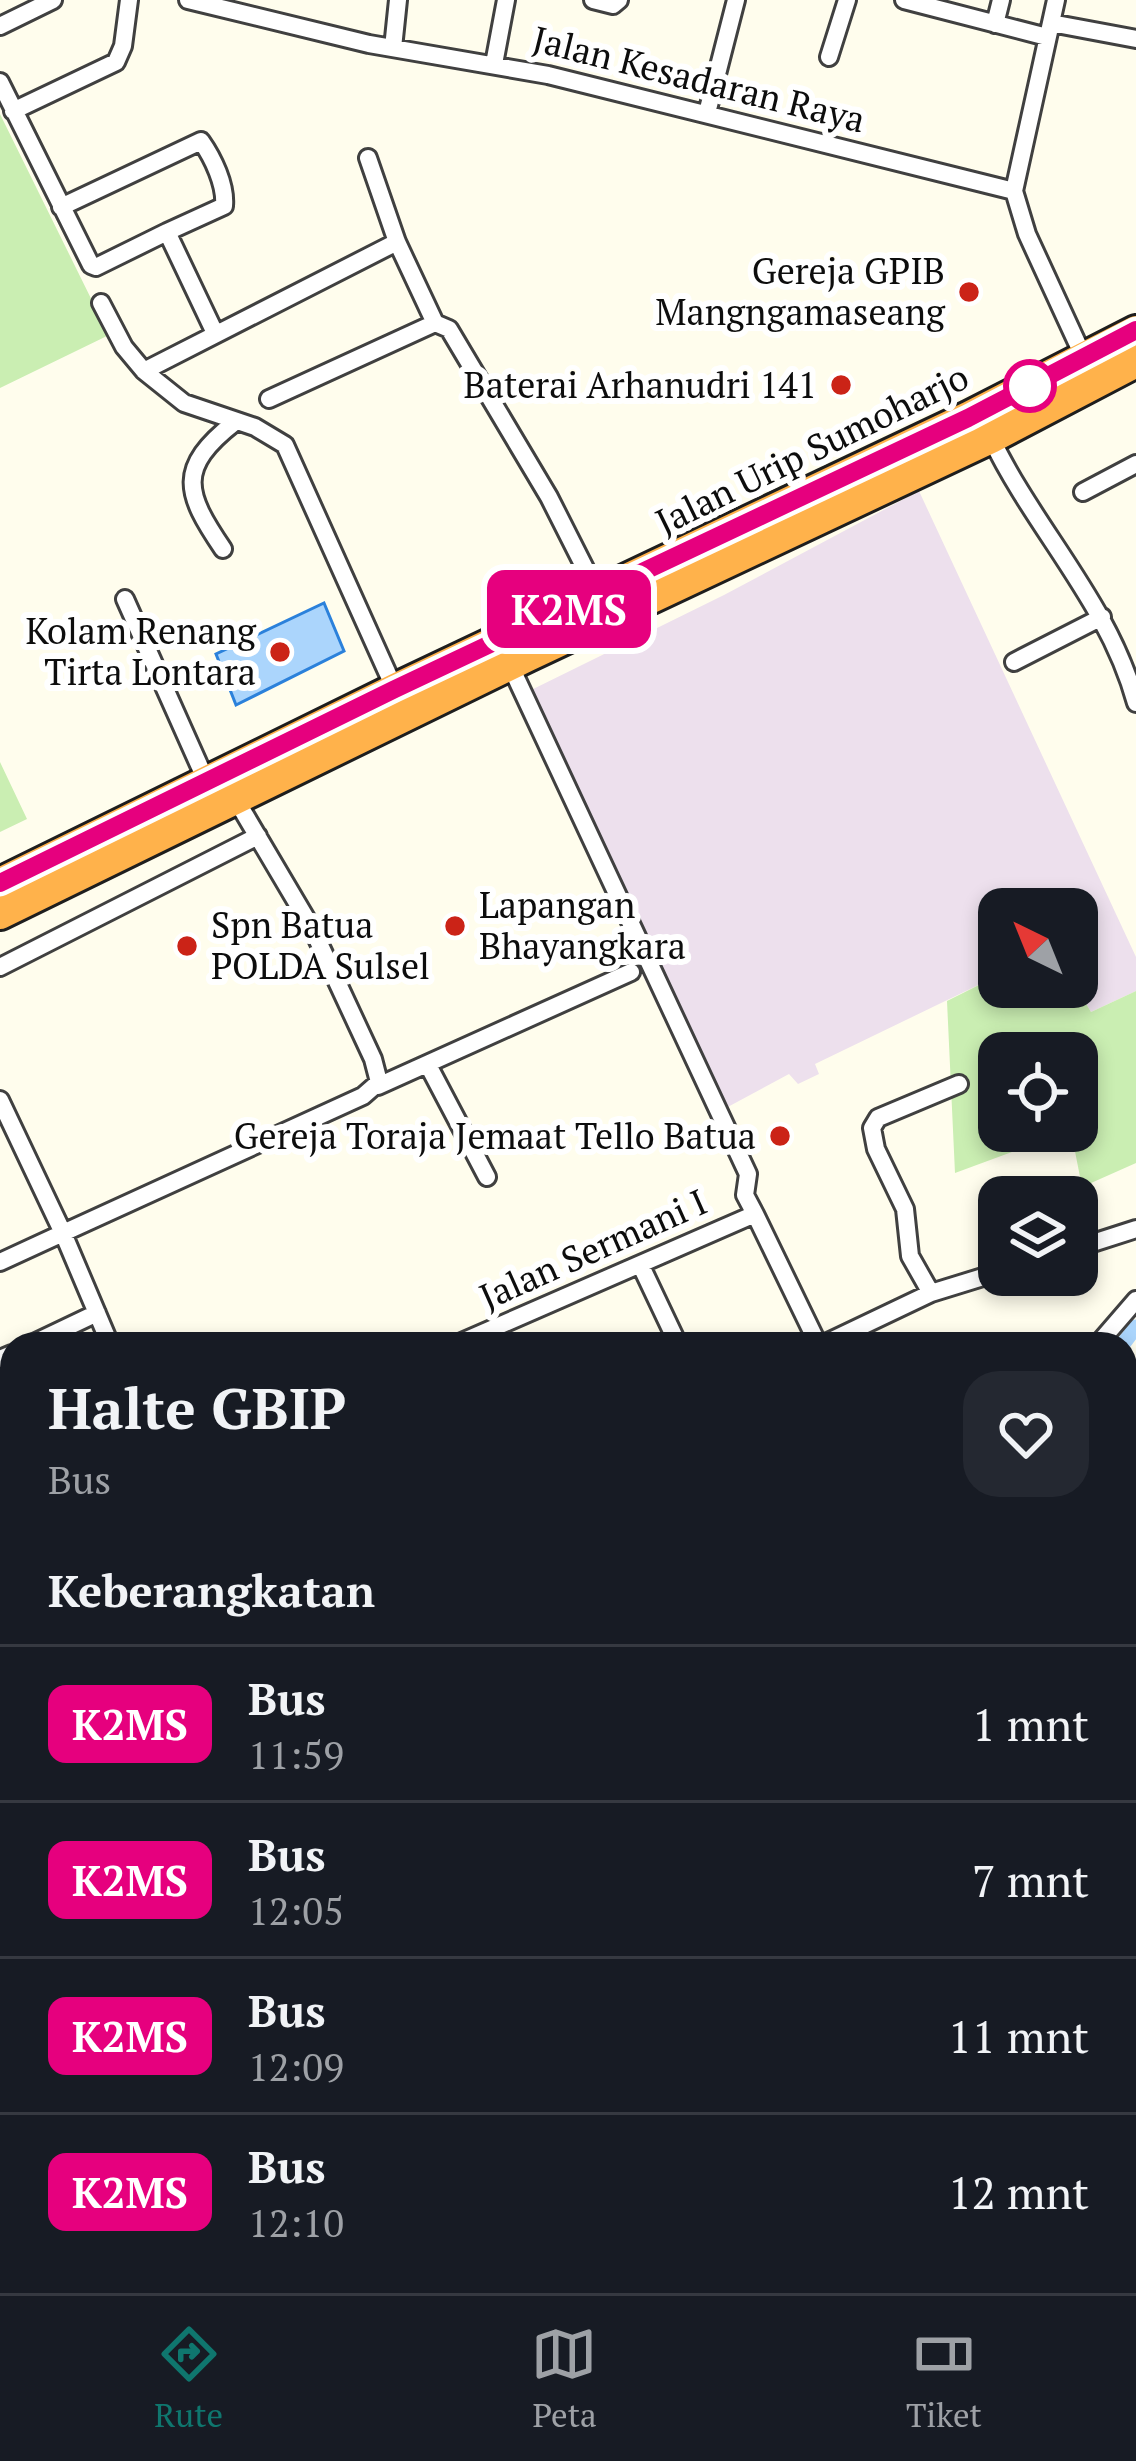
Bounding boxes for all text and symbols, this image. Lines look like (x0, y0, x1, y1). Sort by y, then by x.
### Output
street label: Jalan Kesadaran Raya (528, 14, 870, 143)
place label: Gereja GPIB Mangngamaseang (655, 247, 946, 335)
marker: Gereja GPIB Mangngamaseang (956, 279, 982, 305)
street label: Jalan Urip Sumoharjo (648, 352, 976, 545)
place label: Baterai Arhanudri 141 (464, 361, 817, 408)
unlabelled marker (1005, 361, 1055, 411)
marker: Baterai Arhanudri 141 (828, 372, 854, 398)
line badge: K2MS (485, 570, 653, 648)
text: K2MS (511, 581, 627, 637)
place label: Kolam Renang Tirta Lontara (25, 607, 257, 695)
marker: Kolam Renang Tirta Lontara (267, 639, 293, 665)
place label: Lapangan Bhayangkara (479, 881, 686, 969)
north arrow (978, 888, 1098, 1008)
map controls (978, 888, 1098, 1296)
place label: Spn Batua POLDA Sulsel (211, 901, 430, 989)
marker: Lapangan Bhayangkara (442, 913, 468, 939)
marker: Spn Batua POLDA Sulsel (174, 933, 200, 959)
button: locate (978, 1032, 1098, 1152)
place label: Gereja Toraja Jemaat Tello Batua (234, 1112, 756, 1159)
marker: Gereja Toraja Jemaat Tello Batua (767, 1123, 793, 1149)
button: layers (978, 1176, 1098, 1296)
street label: Jalan Sermani I (472, 1178, 714, 1320)
text: Halte GBIP (48, 1370, 346, 1445)
button: heart (963, 1371, 1089, 1497)
text: Bus (48, 1453, 111, 1505)
text: Keberangkatan (48, 1560, 375, 1620)
text: Bus (248, 1668, 326, 1728)
text: 1 mnt (972, 1694, 1089, 1754)
text: K2MS (72, 1696, 188, 1752)
text: 11:59 (248, 1728, 344, 1780)
text: Bus (248, 1824, 326, 1884)
text: 7 mnt (972, 1850, 1089, 1910)
text: K2MS (72, 1852, 188, 1908)
text: 12:05 (248, 1884, 344, 1936)
text: Bus (248, 1980, 326, 2040)
text: 11 mnt (948, 2006, 1089, 2066)
text: K2MS (72, 2008, 188, 2064)
text: 12:09 (248, 2040, 344, 2092)
text: Bus (248, 2136, 326, 2196)
text: 12 mnt (948, 2162, 1089, 2222)
text: K2MS (72, 2164, 188, 2220)
text: 12:10 (248, 2196, 344, 2248)
tab: Rute (154, 2321, 223, 2436)
tab: Peta (531, 2321, 597, 2436)
tab: Tiket (906, 2321, 982, 2436)

